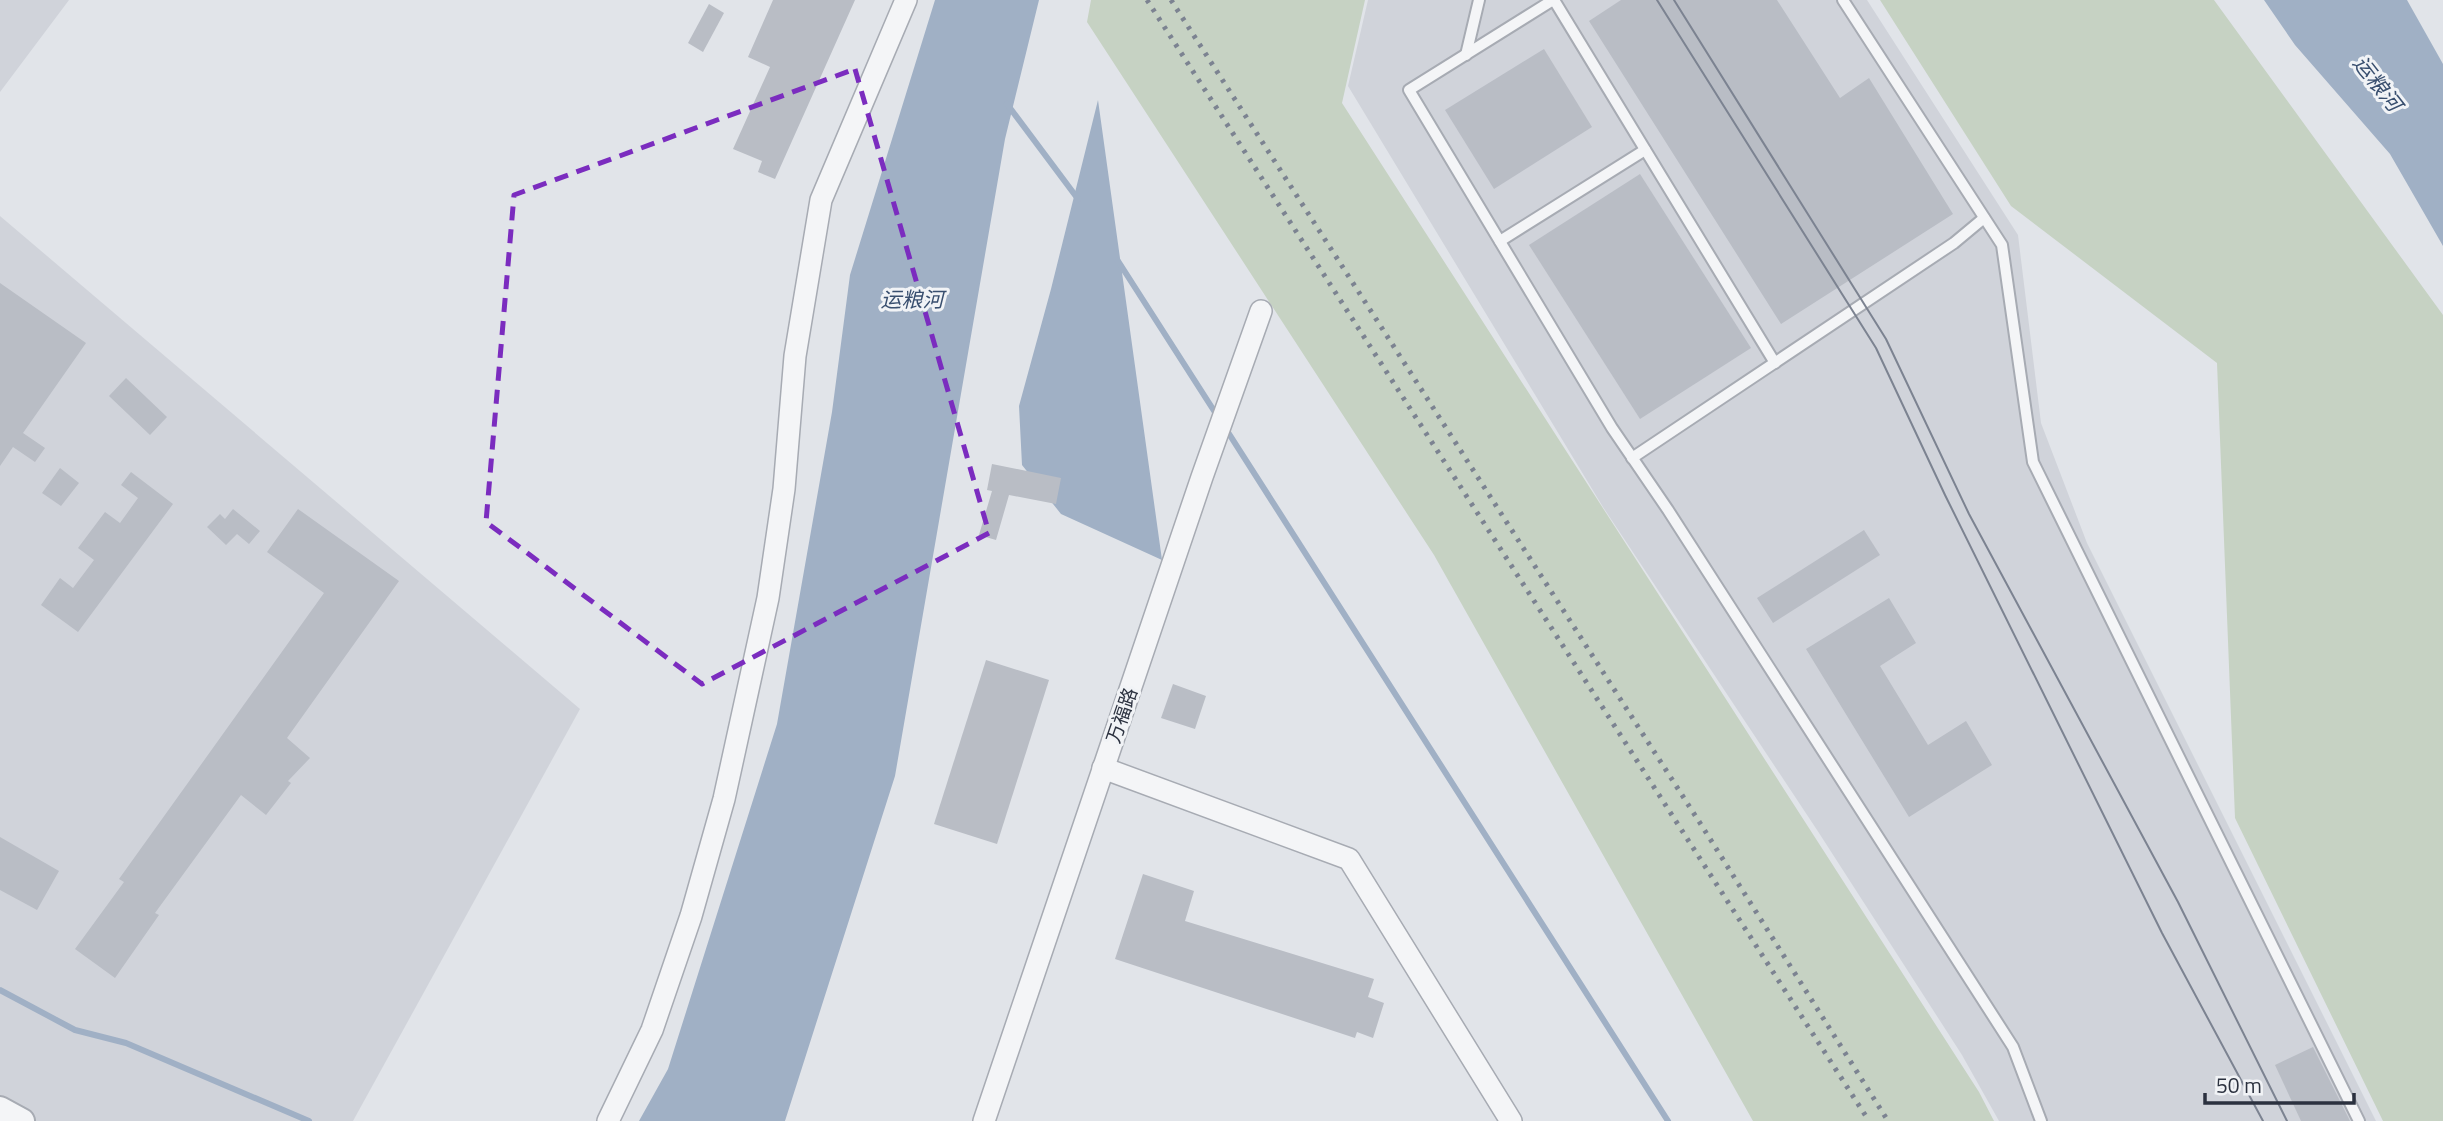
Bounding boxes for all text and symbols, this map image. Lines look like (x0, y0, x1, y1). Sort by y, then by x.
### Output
water label: 运粮河 (2346, 48, 2412, 121)
water label: 运粮河 (881, 283, 947, 315)
street label: 万福路 (1098, 683, 1144, 747)
scale bar (2205, 1062, 2354, 1106)
text: 50 m (2216, 1069, 2262, 1101)

